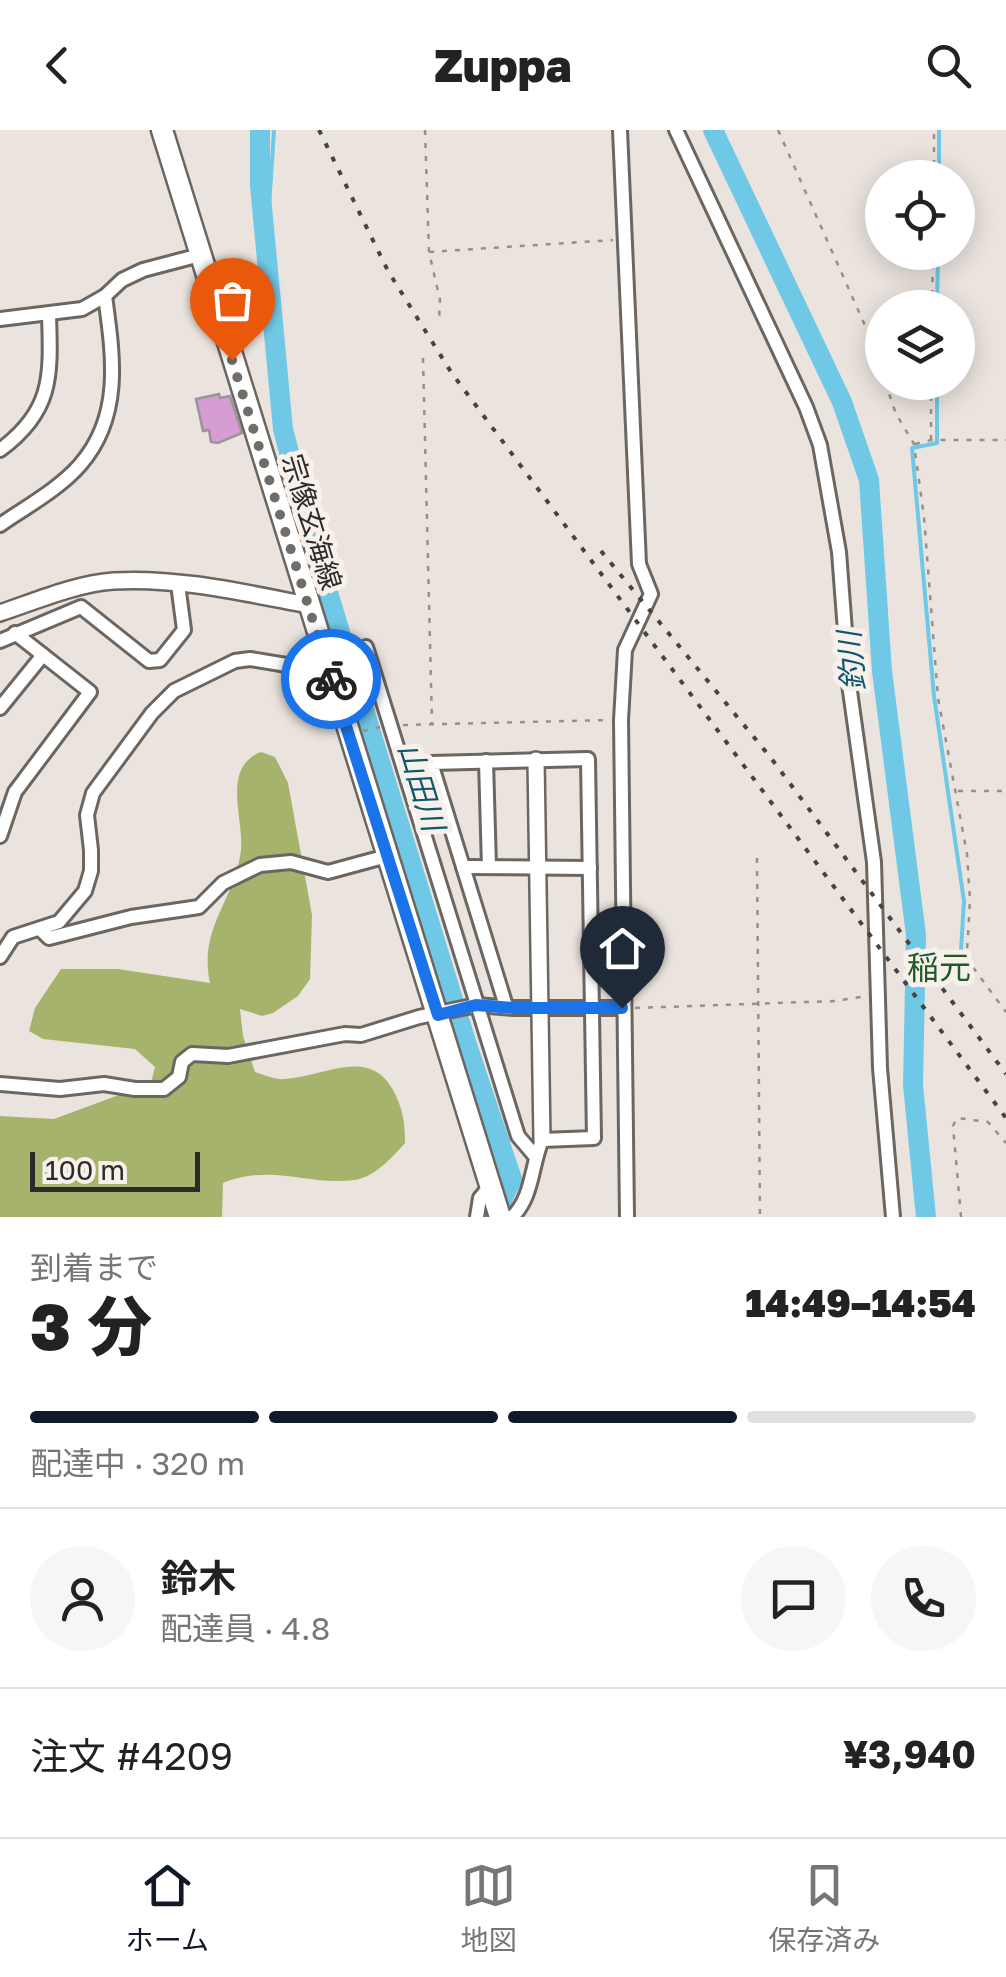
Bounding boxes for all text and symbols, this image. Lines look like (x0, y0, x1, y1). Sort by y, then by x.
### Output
icon: back (30, 38, 85, 93)
text: Zuppa (434, 38, 572, 92)
icon: search (921, 38, 976, 93)
map controls (865, 160, 975, 400)
button: locate (865, 160, 975, 270)
pin (190, 258, 275, 361)
icon: bag (205, 273, 260, 328)
button: layers (865, 290, 975, 400)
street label: 宗像玄海線 (276, 450, 349, 594)
water label: 釣川 (830, 627, 872, 693)
courier (281, 629, 381, 729)
icon: bike (304, 652, 359, 707)
water label: 山田川 (392, 738, 453, 838)
pin (580, 906, 665, 1009)
icon: home (595, 921, 650, 976)
district label: 稲元 (907, 948, 971, 986)
scale bar (30, 1147, 200, 1192)
text: 100 m (45, 1153, 125, 1186)
text: 到着まで (30, 1248, 158, 1286)
text: 14:49–14:54 (745, 1280, 976, 1325)
text: 3 分 (30, 1286, 152, 1364)
text: 配達中 · 320 m (30, 1444, 245, 1482)
button: person (30, 1546, 135, 1651)
button: chat (741, 1546, 846, 1651)
button: phone (871, 1546, 976, 1651)
text: 鈴木 (160, 1555, 236, 1600)
text: 配達員 · 4.8 (160, 1609, 330, 1647)
text: ¥3,940 (843, 1731, 976, 1776)
text: 注文 #4209 (30, 1733, 233, 1778)
tab: ホーム (126, 1858, 209, 1958)
tab: 地図 (461, 1858, 517, 1958)
tab: 保存済み (768, 1858, 880, 1958)

